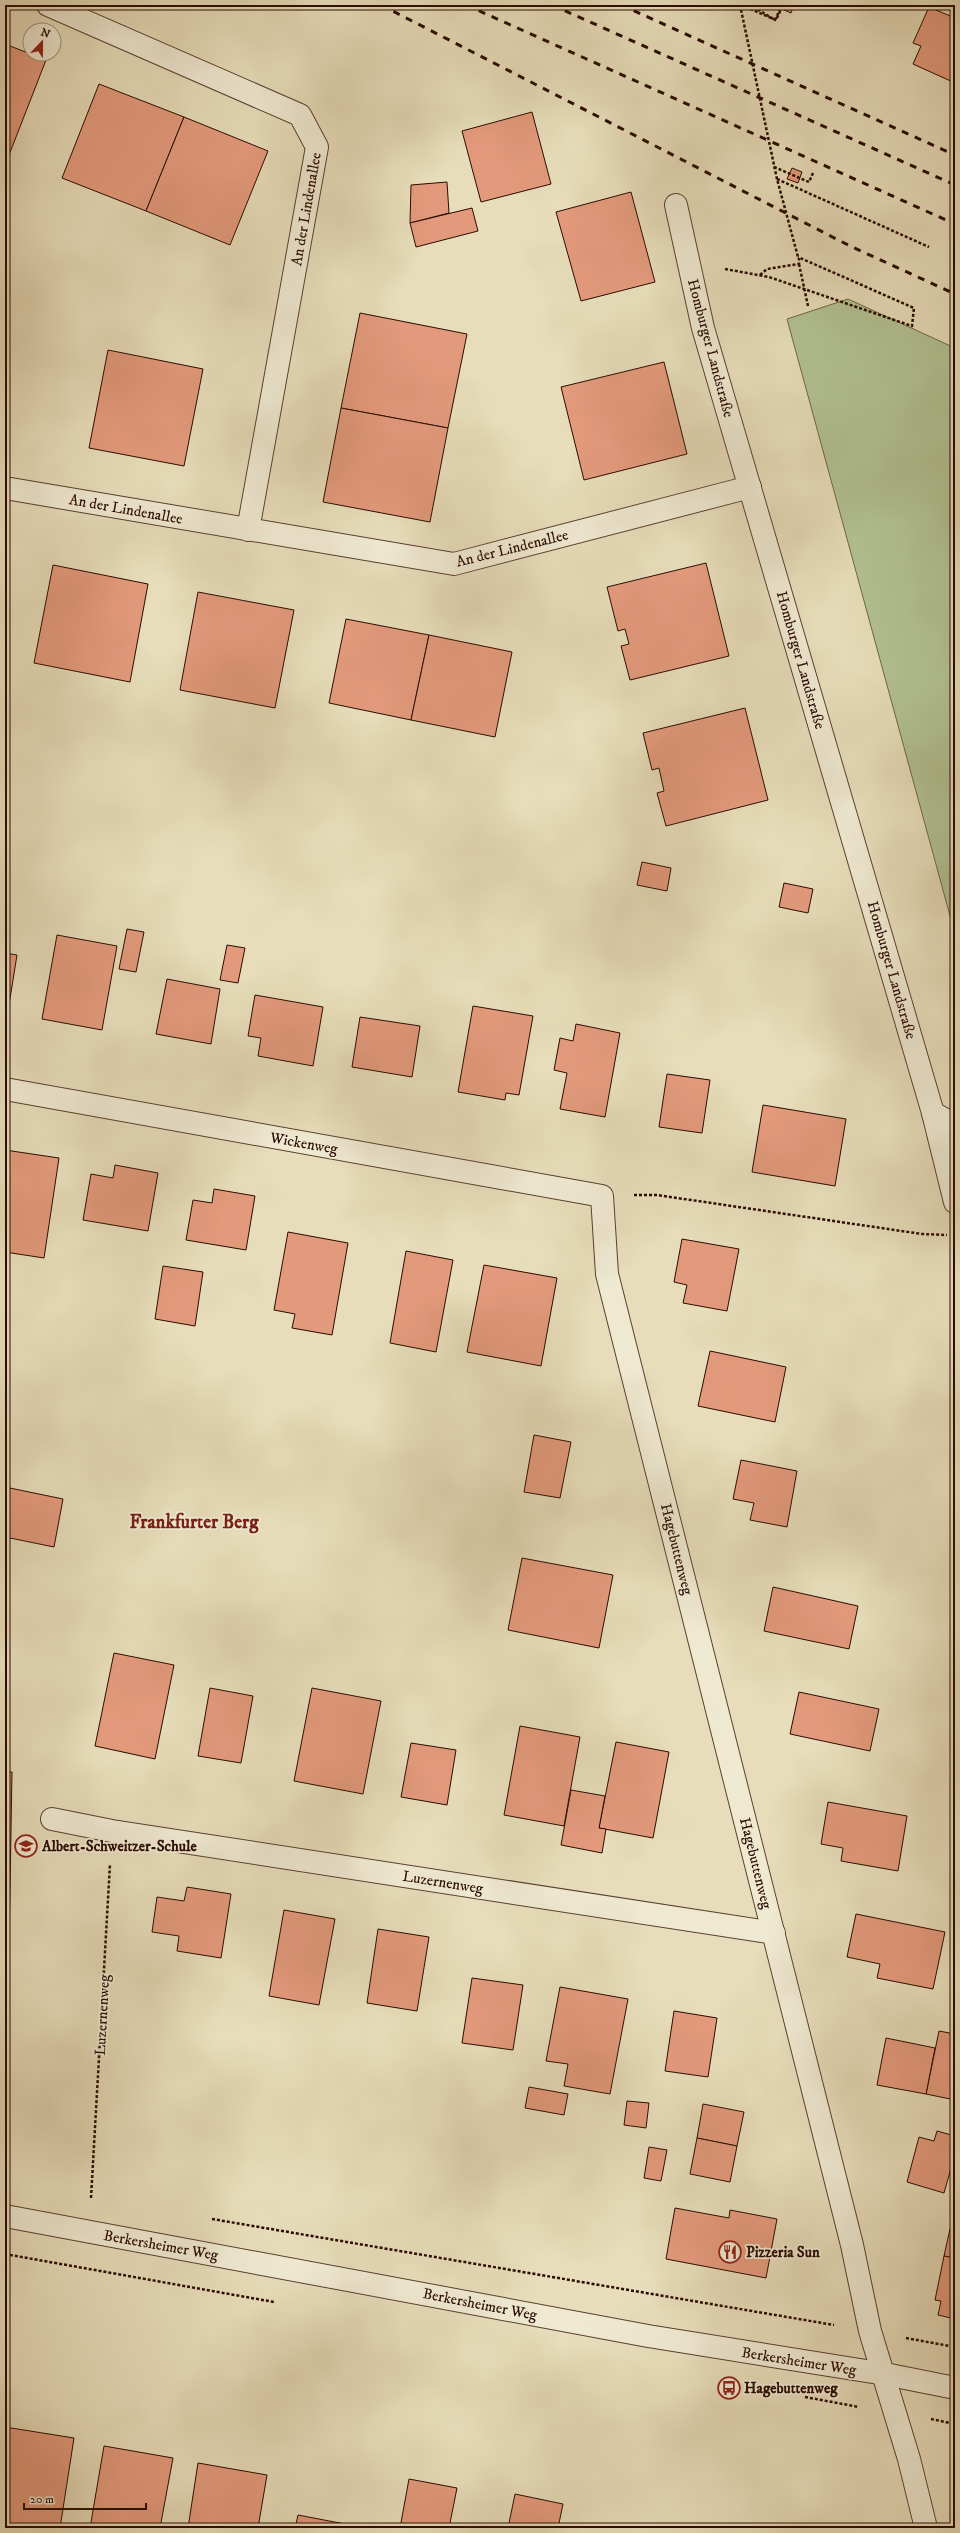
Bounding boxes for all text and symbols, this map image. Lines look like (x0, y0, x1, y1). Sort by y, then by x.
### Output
north arrow (22, 22, 62, 62)
text: N (39, 25, 52, 42)
street label: An der Lindenallee (287, 151, 326, 267)
street label: Homburger Landstraße (683, 277, 738, 419)
street label: An der Lindenallee (68, 490, 184, 529)
street label: An der Lindenallee (454, 525, 570, 572)
street label: Homburger Landstraße (772, 589, 829, 731)
street label: Homburger Landstraße (863, 899, 920, 1041)
street label: Wickenweg (268, 1128, 340, 1159)
street label: Hagebuttenweg (656, 1501, 697, 1597)
district label: Frankfurter Berg (130, 1511, 259, 1534)
street label: Hagebuttenweg (735, 1815, 776, 1911)
school or university icon: Albert-Schweitzer-Schule (13, 1833, 39, 1859)
place label: Albert-Schweitzer-Schule (41, 1837, 197, 1856)
street label: Luzernenweg (401, 1867, 485, 1898)
street label: Luzernenweg (91, 1973, 114, 2056)
street label: Berkersheimer Weg (102, 2226, 220, 2265)
restaurant icon: Pizzeria Sun (717, 2239, 743, 2265)
place label: Pizzeria Sun (746, 2243, 820, 2262)
street label: Berkersheimer Weg (421, 2284, 539, 2325)
street label: Berkersheimer Weg (740, 2343, 858, 2380)
bus stop icon: Hagebuttenweg (716, 2375, 742, 2401)
place label: Hagebuttenweg (744, 2379, 838, 2398)
scale bar (24, 2485, 146, 2511)
text: 20 m (30, 2492, 54, 2507)

